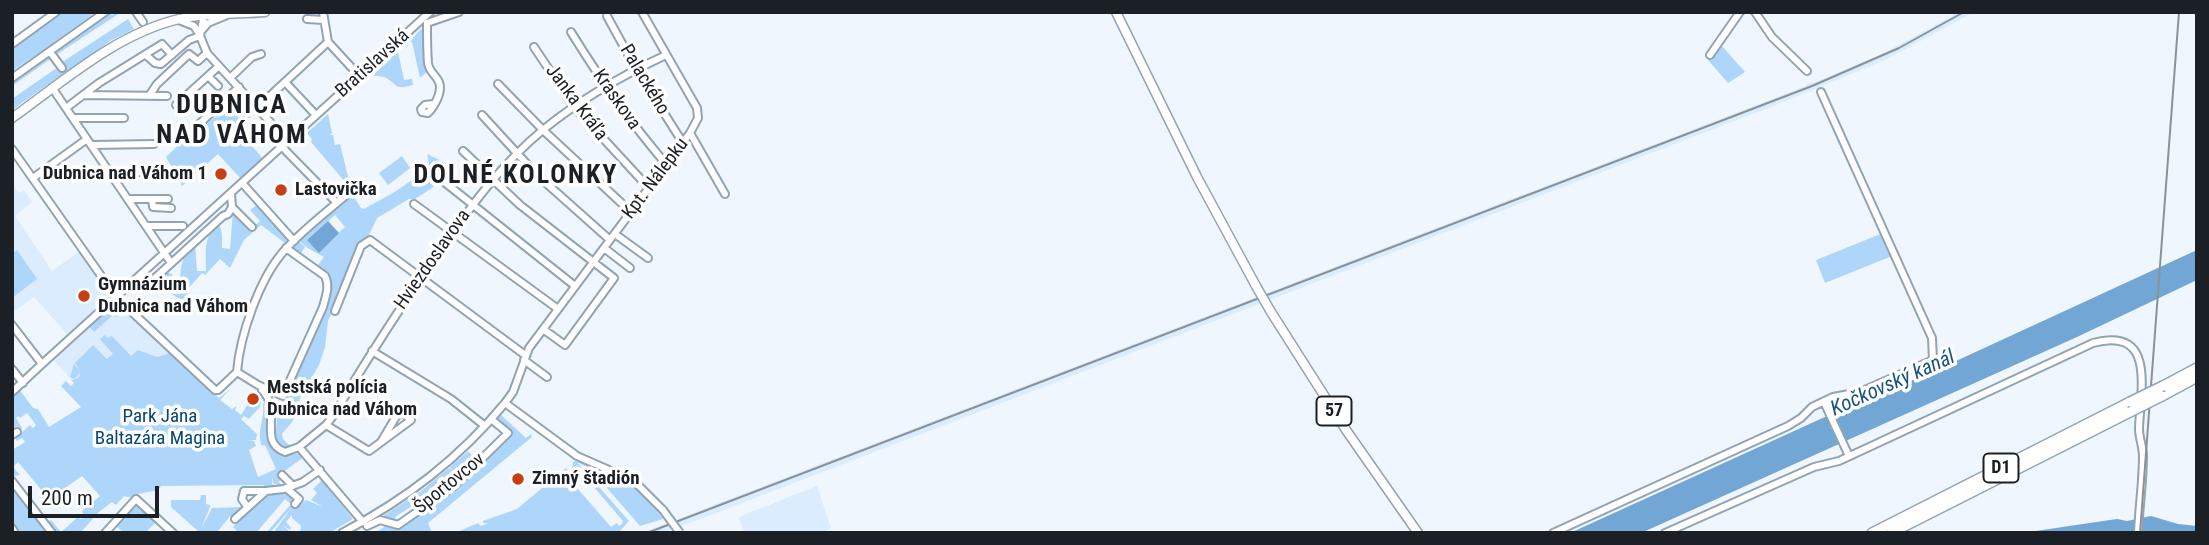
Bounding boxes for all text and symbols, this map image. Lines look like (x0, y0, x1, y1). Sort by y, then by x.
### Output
street label: Bratislavská (331, 25, 415, 103)
street label: Palackého (614, 41, 674, 119)
street label: Janka Kráľa (540, 61, 612, 145)
street label: Kraskova (587, 65, 645, 135)
district label: DUBNICA NAD VÁHOM (157, 90, 307, 152)
street label: Kpt. Nálepku (618, 134, 694, 224)
district label: DOLNÉ KOLONKY (415, 160, 617, 192)
place label: Dubnica nad Váhom 1 (43, 163, 207, 185)
marker: Dubnica nad Váhom 1 (213, 166, 229, 182)
place label: Lastovička (295, 179, 377, 201)
marker: Lastovička (273, 182, 289, 198)
street label: Hviezdoslavova (390, 206, 476, 314)
place label: Gymnázium Dubnica nad Váhom (98, 274, 248, 318)
marker: Gymnázium Dubnica nad Váhom (76, 288, 92, 304)
water label: Kočkovský kanál (1827, 345, 1959, 423)
place label: Mestská polícia Dubnica nad Váhom (267, 377, 417, 421)
marker: Mestská polícia Dubnica nad Váhom (245, 391, 261, 407)
road number: 57 (1316, 396, 1352, 426)
park label: Park Jána Baltazára Magina (95, 406, 225, 450)
street label: Športovcov (410, 449, 490, 519)
road number: D1 (1983, 454, 2018, 482)
place label: Zimný štadión (532, 468, 640, 490)
marker: Zimný štadión (510, 471, 526, 487)
scale bar (32, 472, 163, 516)
text: 200 m (41, 486, 93, 510)

